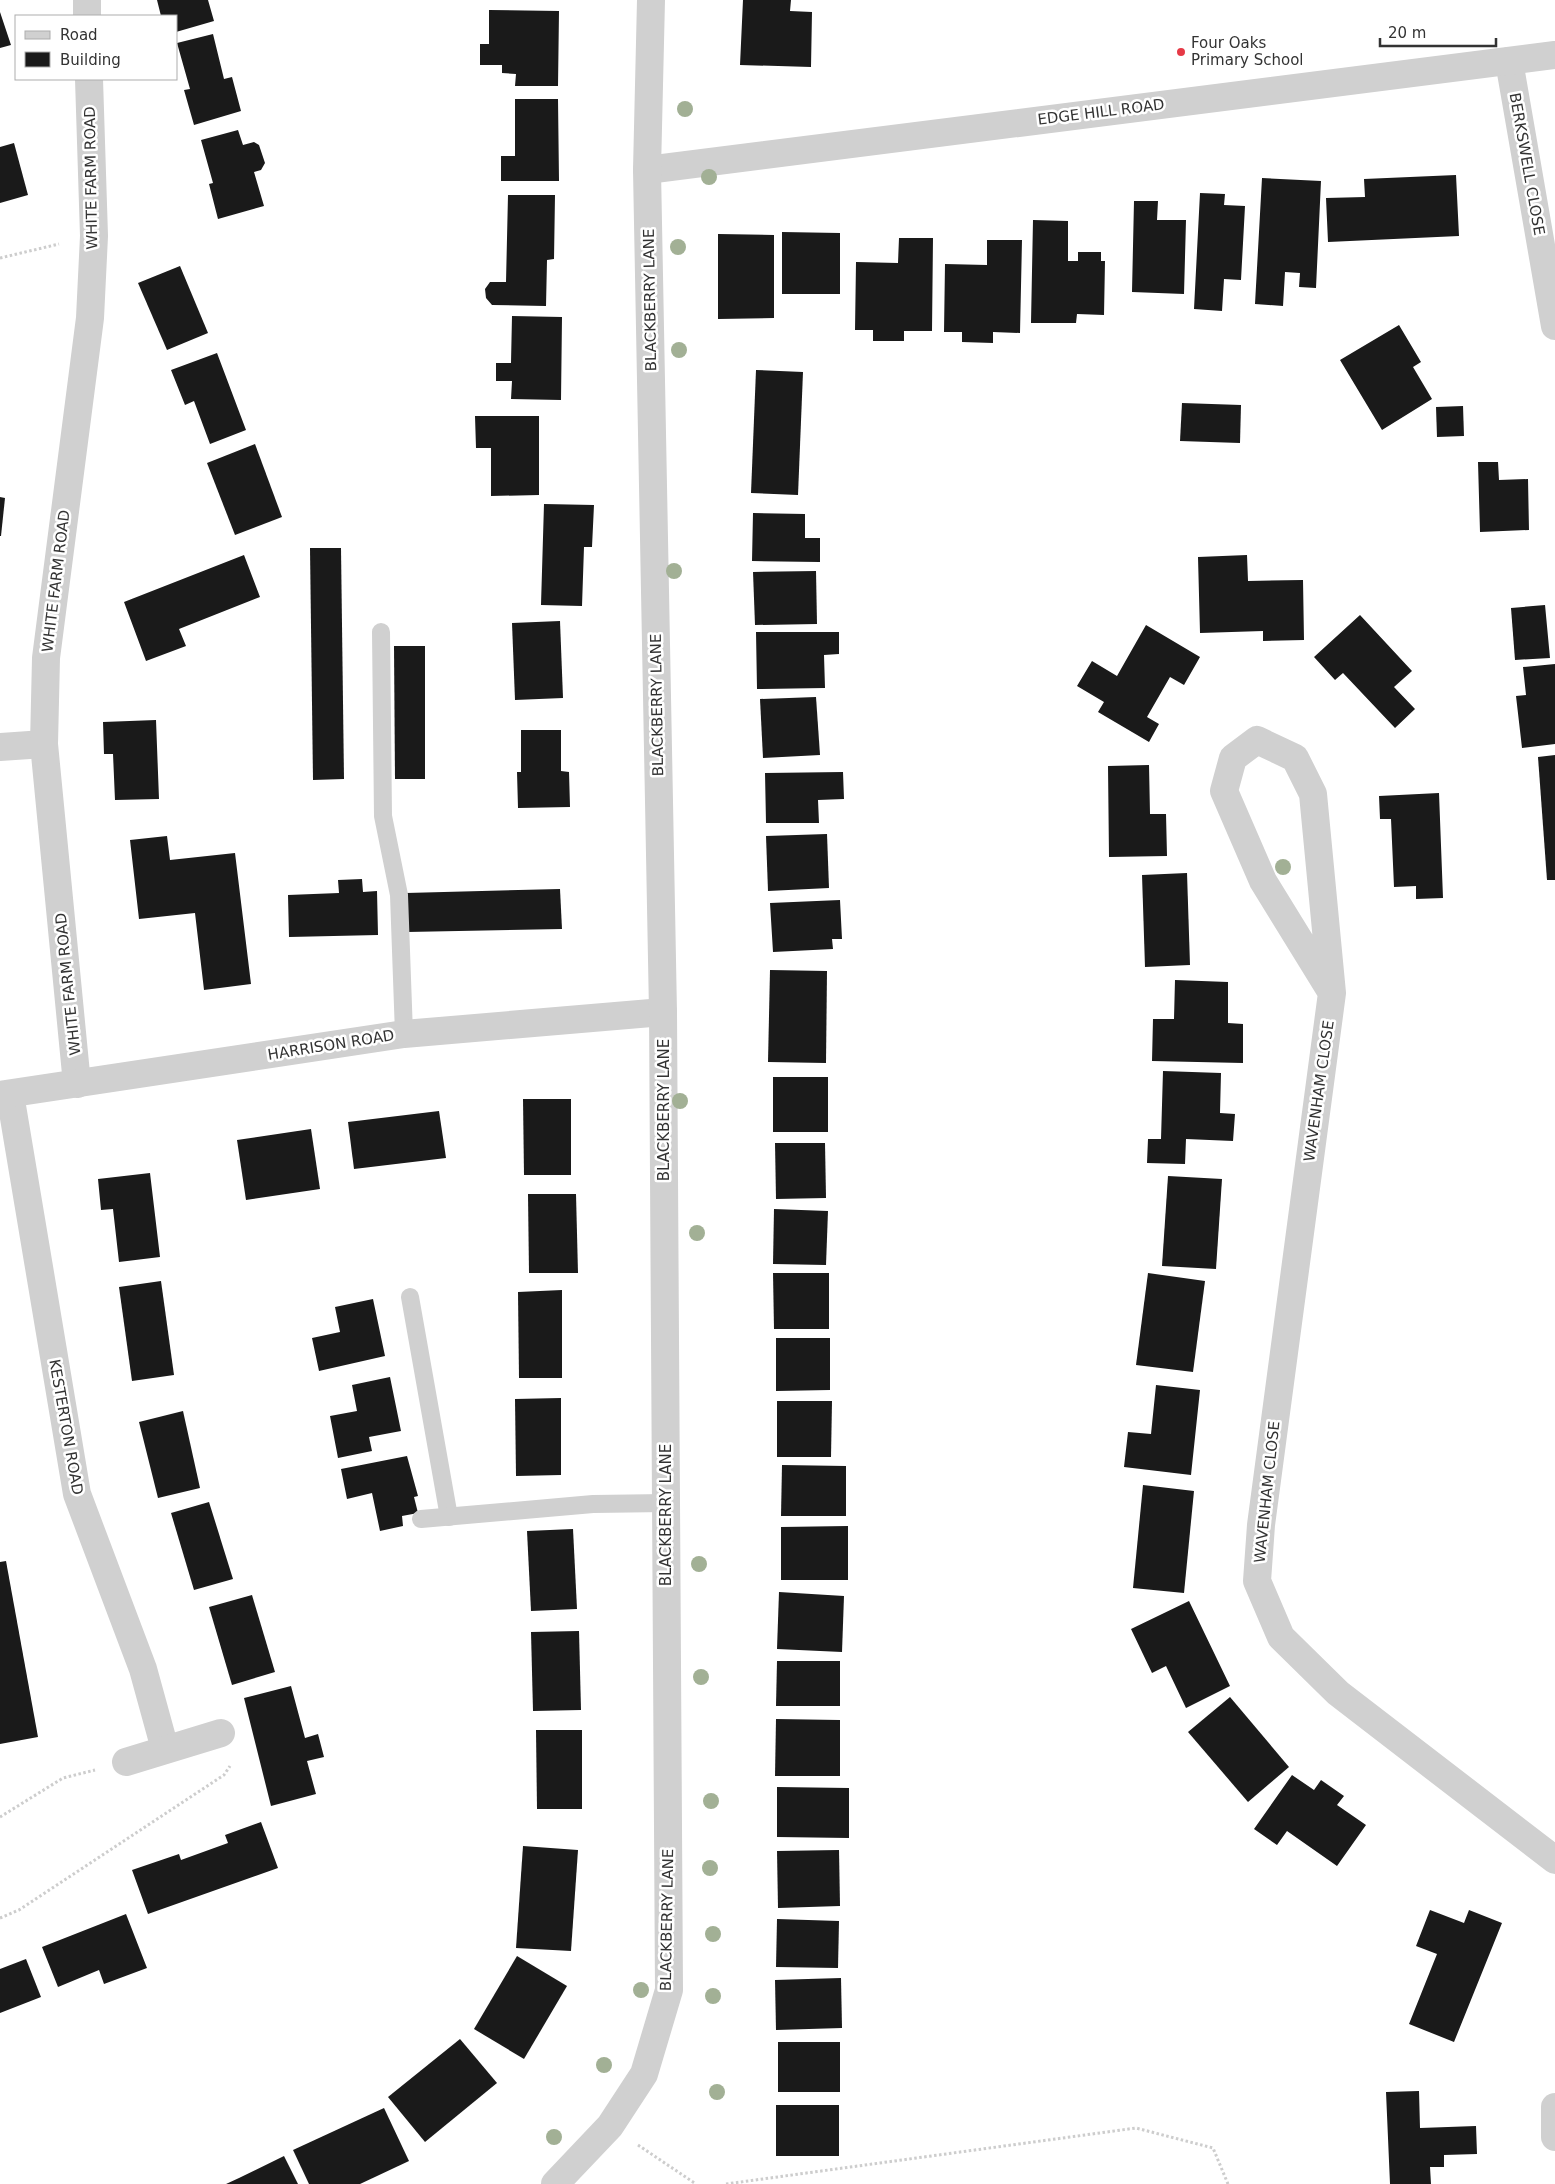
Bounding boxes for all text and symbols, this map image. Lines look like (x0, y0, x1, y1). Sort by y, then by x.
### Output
legend (15, 15, 178, 80)
scale bar (1380, 15, 1496, 47)
text: 20 m (1388, 24, 1426, 42)
text: Road (60, 26, 98, 44)
place label: Four Oaks Primary School (1191, 34, 1304, 69)
marker: Four Oaks Primary School (1175, 46, 1187, 58)
text: Building (60, 51, 121, 69)
street label: BERKSWELL CLOSE (1506, 91, 1548, 237)
street label: EDGE HILL ROAD (1036, 95, 1166, 129)
street label: WHITE FARM ROAD (81, 106, 101, 250)
street label: BLACKBERRY LANE (640, 229, 660, 371)
street label: WHITE FARM ROAD (38, 509, 74, 653)
street label: BLACKBERRY LANE (647, 634, 667, 776)
street label: WHITE FARM ROAD (52, 912, 84, 1056)
street label: WAVENHAM CLOSE (1300, 1019, 1338, 1163)
street label: HARRISON ROAD (266, 1026, 396, 1064)
street label: BLACKBERRY LANE (655, 1039, 673, 1181)
street label: KESTERTON ROAD (45, 1358, 87, 1496)
street label: WAVENHAM CLOSE (1251, 1420, 1283, 1564)
street label: BLACKBERRY LANE (657, 1444, 675, 1586)
street label: BLACKBERRY LANE (657, 1849, 677, 1991)

